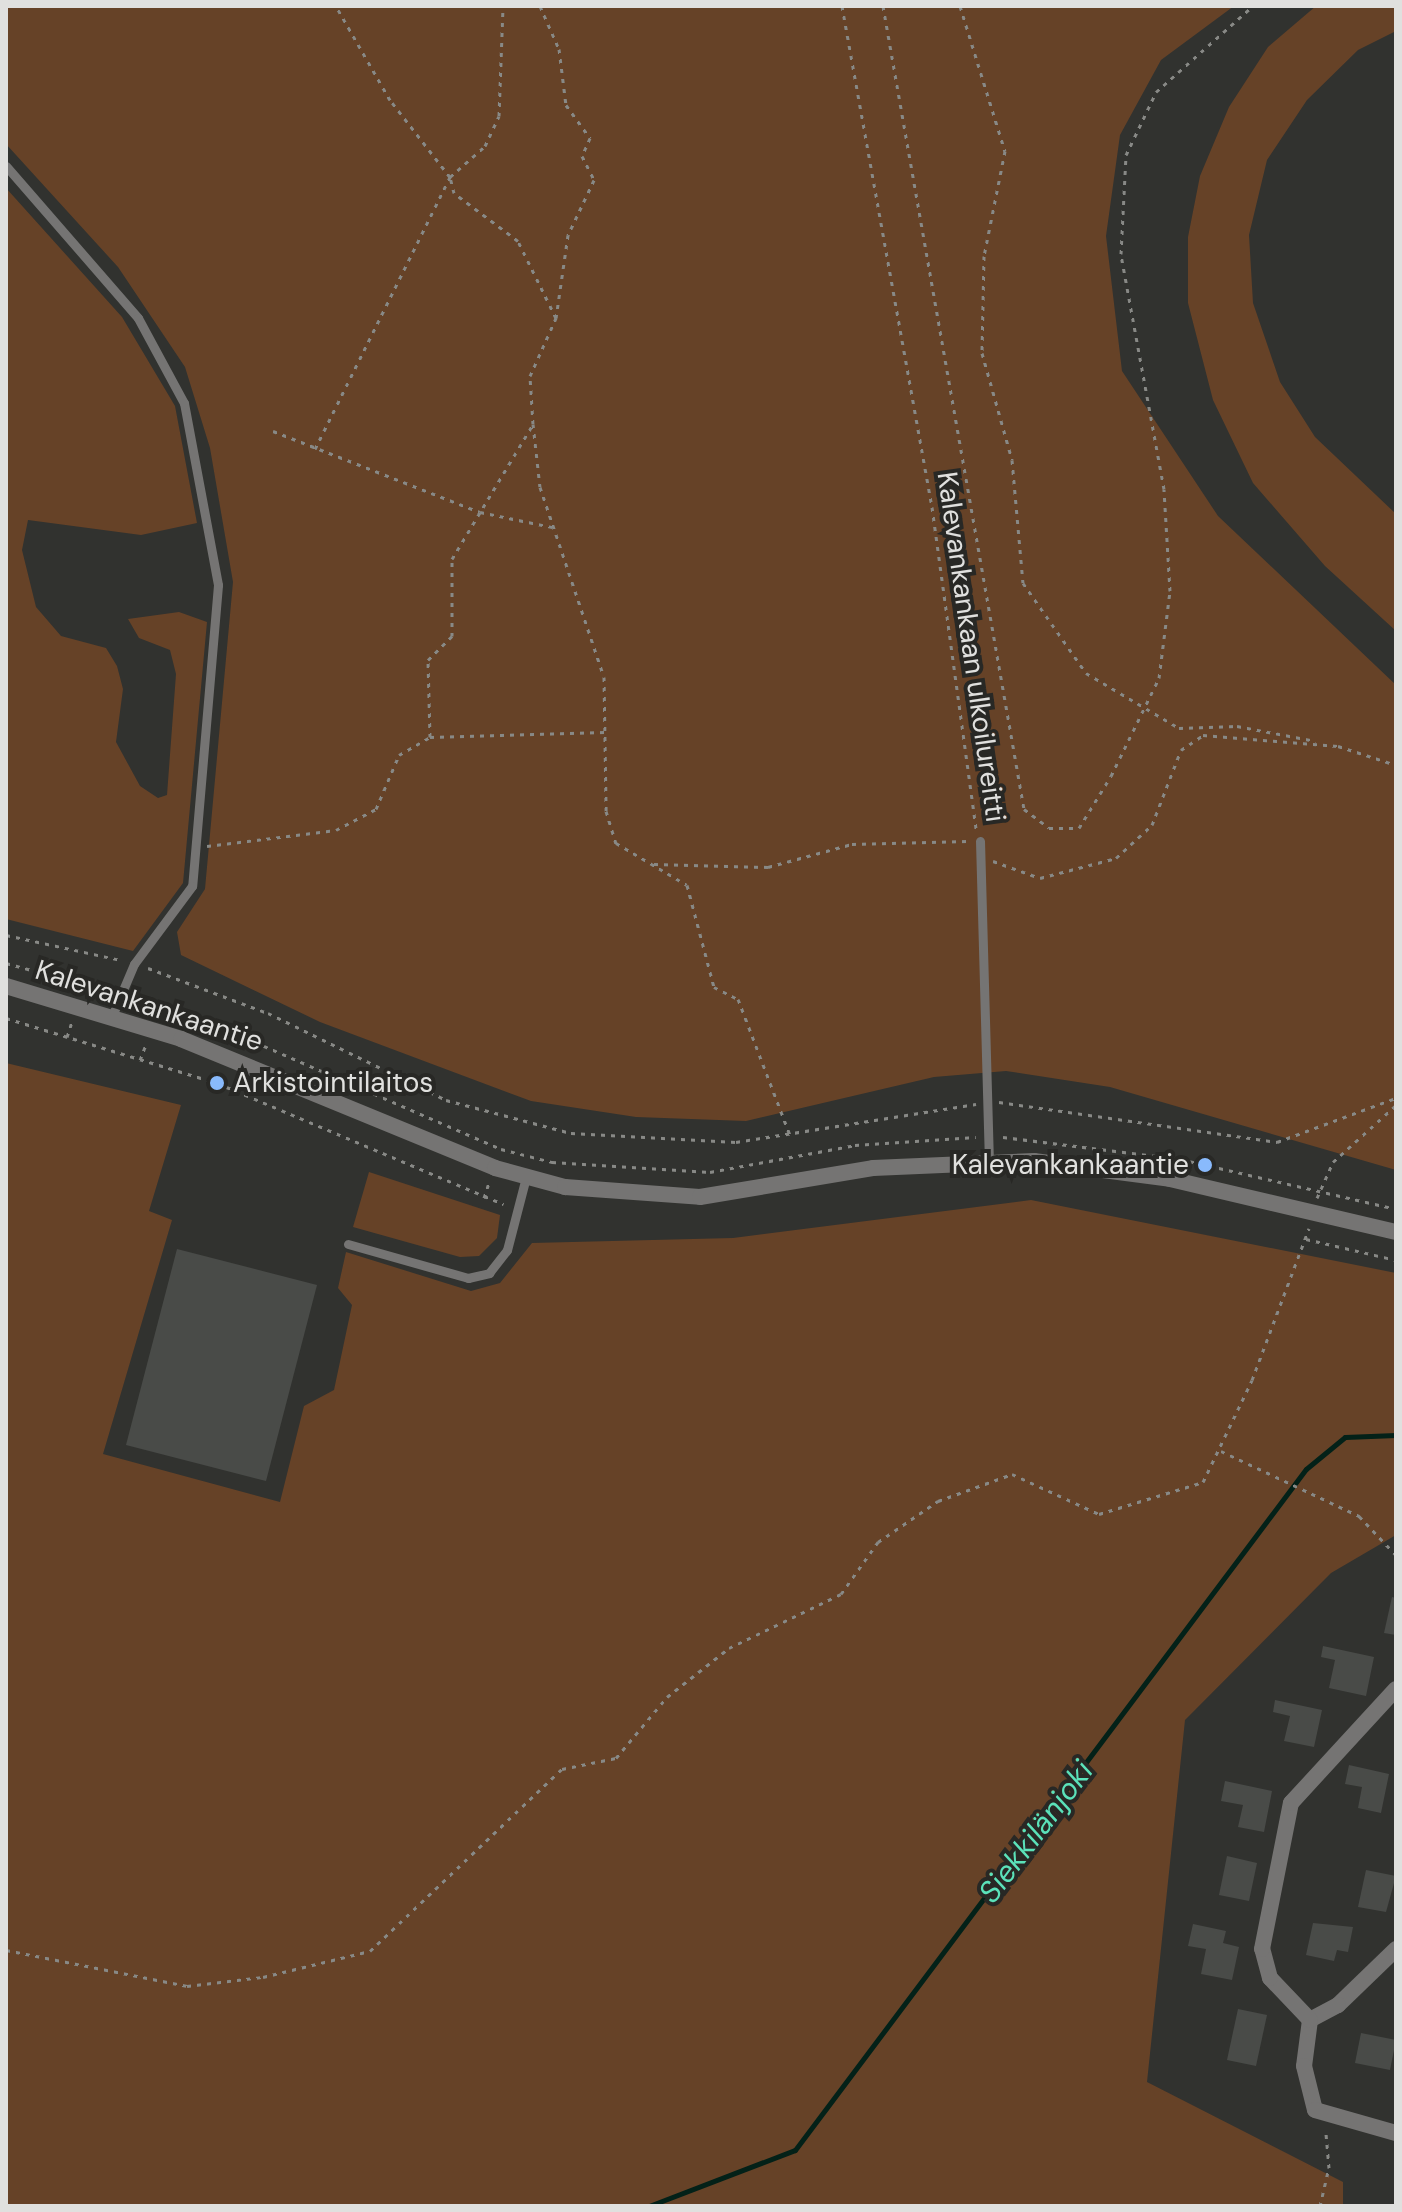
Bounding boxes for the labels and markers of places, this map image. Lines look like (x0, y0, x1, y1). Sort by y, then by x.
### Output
place label: Arkistointilaitos (233, 1066, 433, 1100)
marker: Arkistointilaitos (208, 1074, 226, 1092)
place label: Kalevankankaantie (952, 1148, 1189, 1182)
marker: Kalevankankaantie (1196, 1156, 1214, 1174)

